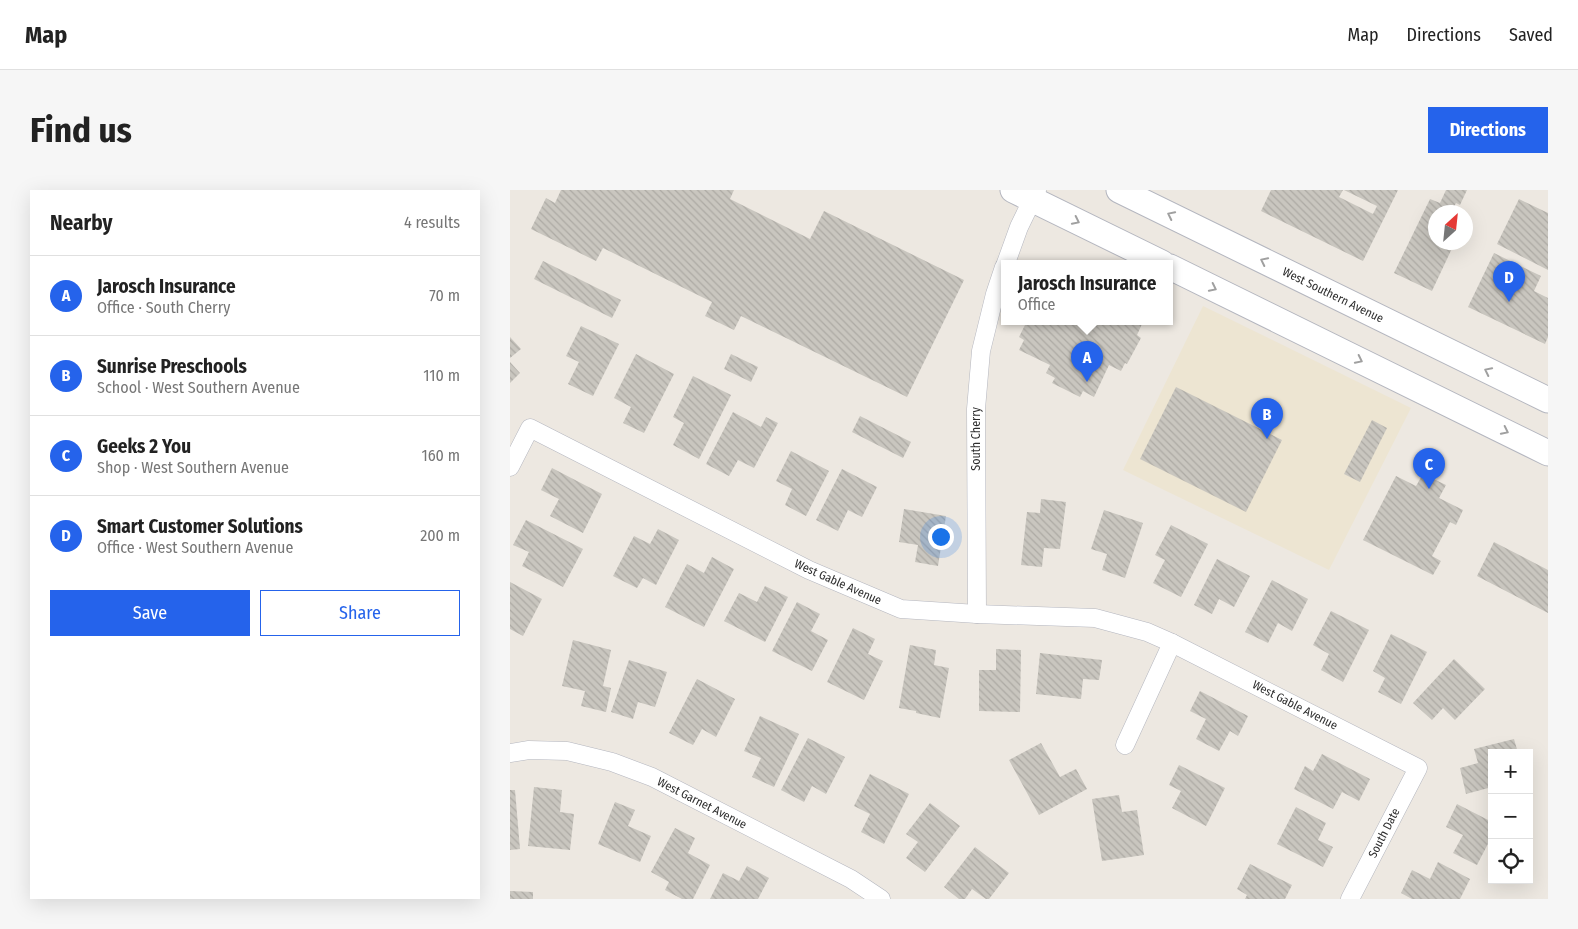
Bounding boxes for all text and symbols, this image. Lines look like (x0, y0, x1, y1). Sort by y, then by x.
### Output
text: Map (25, 21, 67, 49)
text: Map (1347, 24, 1379, 46)
text: Directions (1407, 24, 1481, 46)
text: Saved (1509, 24, 1553, 46)
button: Directions (1428, 107, 1548, 153)
text: Find us (30, 109, 132, 151)
north arrow (1428, 205, 1473, 250)
text: Nearby (50, 210, 112, 236)
one-way arrow (1167, 212, 1176, 222)
text: 4 results (404, 213, 460, 232)
one-way arrow (1071, 215, 1080, 225)
one-way arrow (1260, 257, 1269, 267)
popup (1001, 260, 1173, 325)
pin: D (1493, 261, 1525, 302)
street label: West Southern Avenue (1280, 264, 1386, 326)
text: Jarosch Insurance (1018, 272, 1156, 295)
text: Jarosch Insurance (97, 275, 236, 298)
one-way arrow (1208, 282, 1217, 292)
text: A (62, 286, 70, 305)
text: 70 m (429, 286, 460, 305)
text: Office (1018, 295, 1055, 314)
text: Office · South Cherry (97, 298, 230, 317)
pin: A (1071, 341, 1103, 382)
one-way arrow (1354, 354, 1363, 364)
text: Sunrise Preschools (97, 355, 247, 378)
text: B (62, 366, 70, 385)
text: 110 m (423, 366, 460, 385)
one-way arrow (1485, 367, 1494, 377)
text: School · West Southern Avenue (97, 378, 300, 397)
pin: B (1251, 398, 1283, 439)
street label: South Cherry (969, 407, 983, 471)
one-way arrow (1500, 425, 1509, 436)
text: Geeks 2 You (97, 435, 191, 458)
text: C (62, 446, 70, 465)
text: 160 m (421, 446, 460, 465)
pin: C (1413, 448, 1445, 489)
text: Shop · West Southern Avenue (97, 458, 289, 477)
text: Smart Customer Solutions (97, 515, 303, 538)
your location (928, 524, 954, 550)
text: D (61, 526, 71, 545)
text: 200 m (420, 526, 460, 545)
text: Office · West Southern Avenue (97, 538, 293, 557)
street label: West Gable Avenue (792, 557, 884, 607)
button: Save (50, 590, 250, 636)
button: Share (260, 590, 460, 636)
street label: West Gable Avenue (1250, 677, 1340, 733)
map controls (1488, 749, 1533, 884)
button: + (1488, 749, 1533, 794)
street label: West Garnet Avenue (655, 774, 749, 832)
button: − (1488, 794, 1533, 839)
street label: South Date (1366, 806, 1403, 860)
button: locate (1488, 839, 1533, 884)

